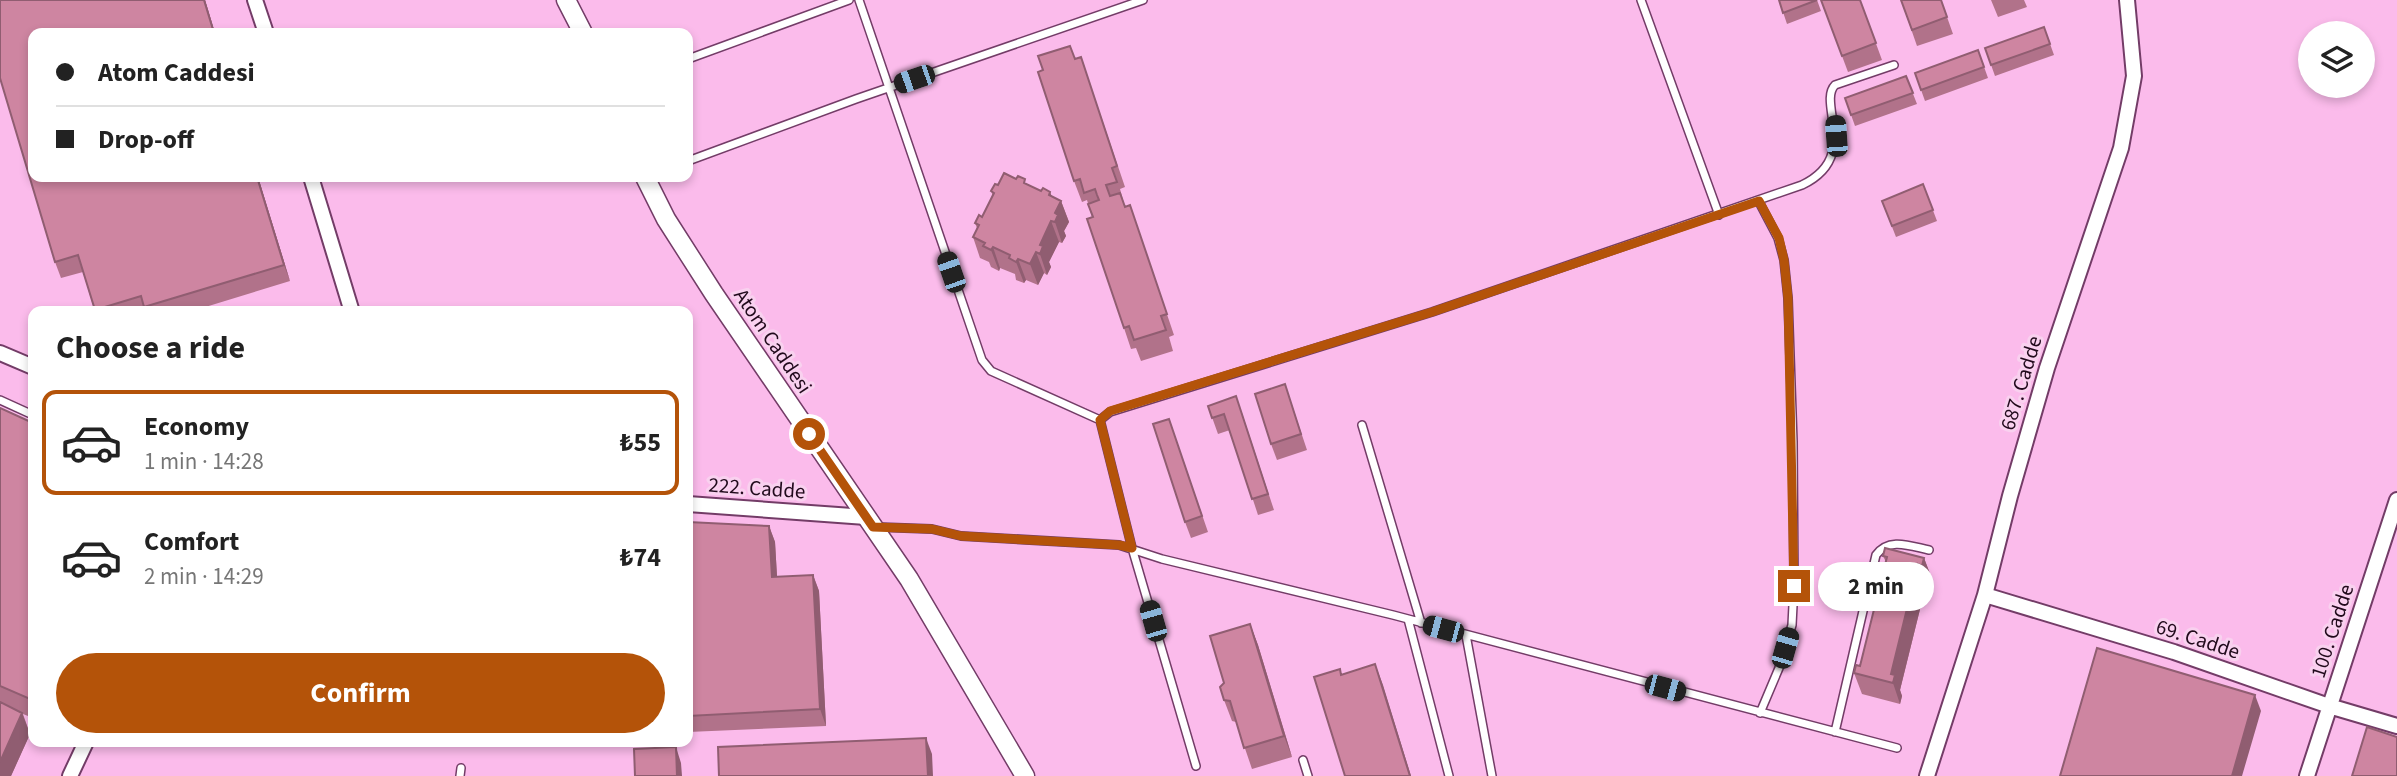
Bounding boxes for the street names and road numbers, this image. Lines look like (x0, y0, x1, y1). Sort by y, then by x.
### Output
street label: Atom Caddesi (727, 282, 819, 400)
street label: 687. Cadde (1992, 332, 2050, 434)
street label: 222. Cadde (708, 470, 806, 506)
street label: 100. Cadde (2303, 580, 2361, 682)
street label: 69. Cadde (2152, 611, 2244, 667)

